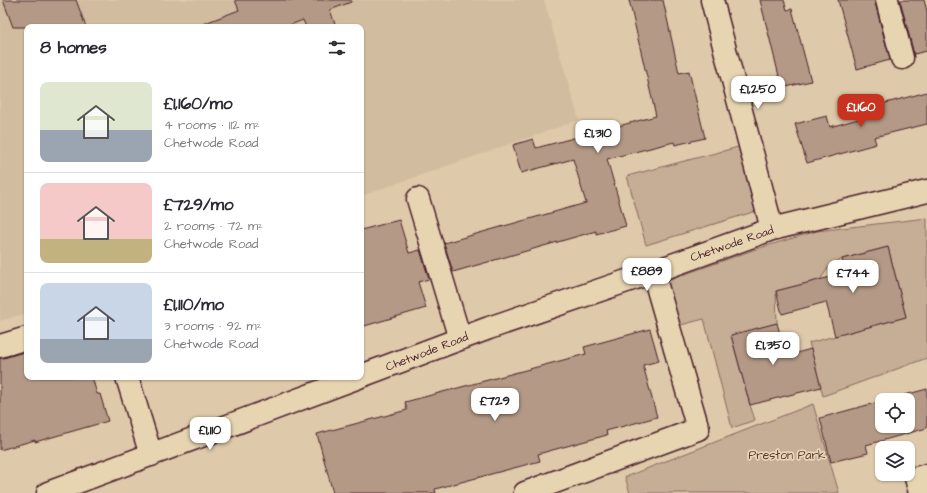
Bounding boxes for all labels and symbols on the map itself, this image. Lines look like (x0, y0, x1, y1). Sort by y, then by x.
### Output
pin: £1,250 (725, 76, 791, 110)
pin: £1,160 (828, 94, 894, 128)
pin: £1,310 (565, 120, 631, 154)
street label: Chetwode Road (688, 222, 776, 266)
pin: £889 (623, 258, 671, 292)
pin: £744 (829, 260, 877, 294)
street label: Chetwode Road (383, 328, 471, 376)
pin: £1,350 (740, 332, 806, 366)
pin: £729 (471, 388, 519, 422)
pin: £1,110 (177, 417, 243, 451)
park label: Preston Park (749, 447, 826, 464)

